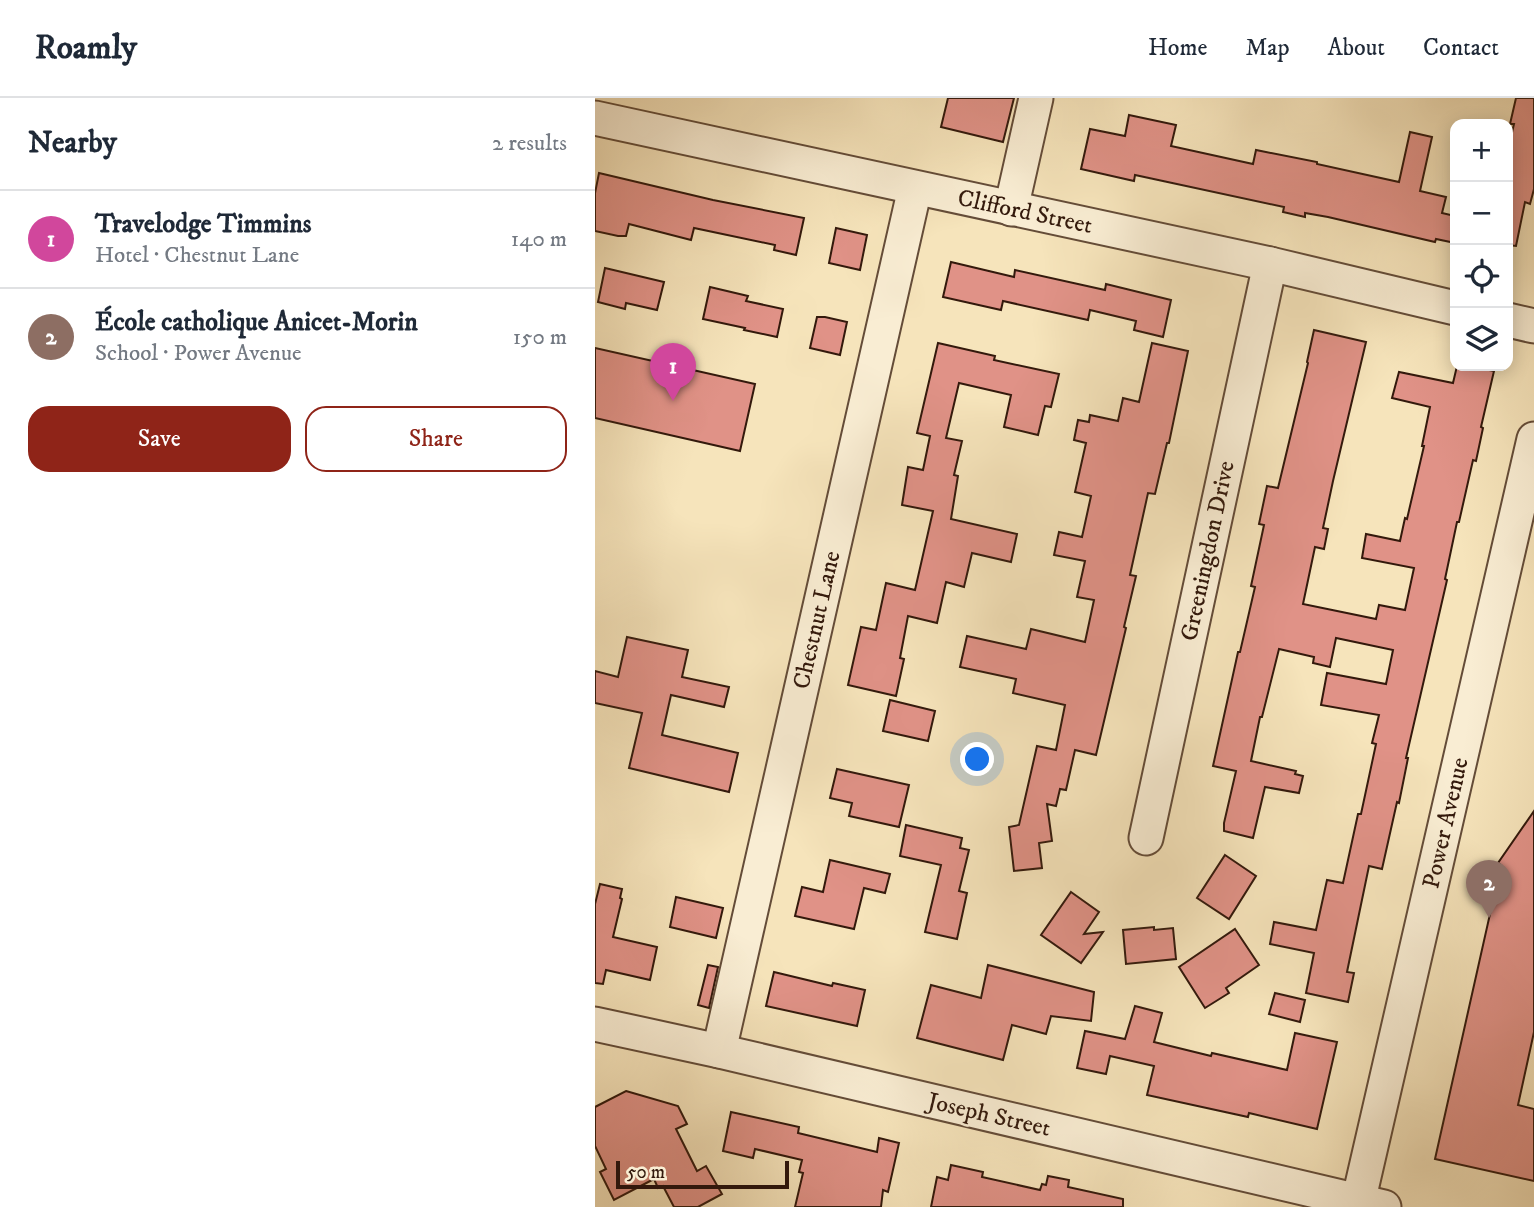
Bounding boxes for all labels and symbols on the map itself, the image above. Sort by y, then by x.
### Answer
street label: Clifford Street [955,183,1095,241]
pin: 1 [650,343,696,401]
street label: Greeningdon Drive [1174,458,1242,644]
street label: Chestnut Lane [787,548,847,692]
your location [960,742,994,776]
street label: Power Avenue [1416,754,1476,892]
pin: 2 [1466,860,1512,918]
street label: Joseph Street [923,1086,1054,1144]
scale bar [616,1158,789,1190]

